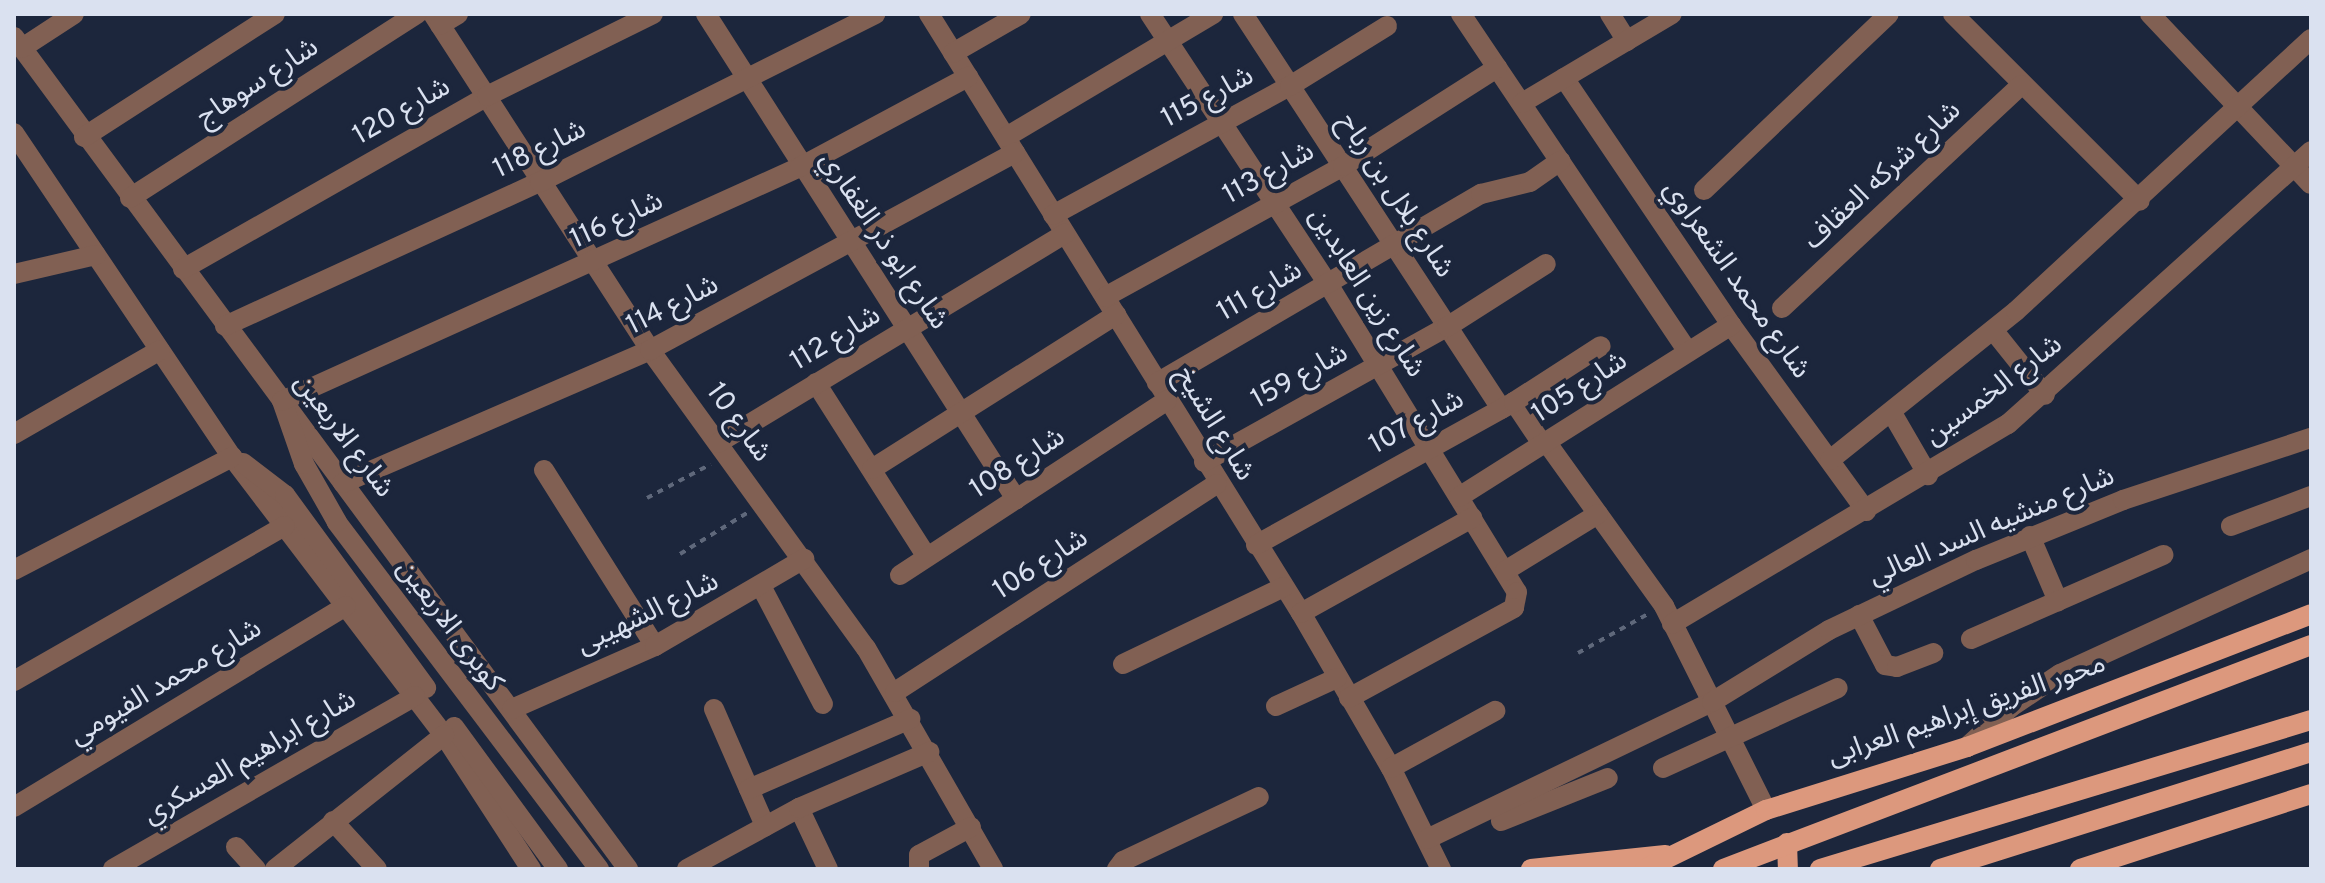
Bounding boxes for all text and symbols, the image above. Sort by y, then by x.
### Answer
street label: شارع سوهاج [191,31,325,135]
street label: شارع 115 [1156,60,1260,136]
street label: شارع 120 [347,71,457,153]
street label: شارع شركه العقاف [1797,95,1969,257]
street label: شارع بلال بن رباح [1329,108,1461,284]
street label: شارع 118 [488,113,592,187]
street label: شارع 113 [1218,135,1320,213]
street label: شارع ابو ذر الغفاري [811,146,955,336]
street label: شارع محمد الشعراوي [1655,174,1817,386]
street label: شارع 116 [565,185,669,257]
street label: شارع زين العابدين [1300,202,1432,384]
street label: شارع 111 [1212,254,1308,330]
street label: شارع 114 [621,269,725,343]
street label: شارع 112 [785,299,887,379]
street label: شارع الخمسين [1918,328,2070,454]
street label: شارع 159 [1246,337,1354,417]
street label: شارع 105 [1526,345,1634,431]
street label: شارع الشيخ [1167,361,1261,487]
street label: شارع الاربعين [285,367,401,505]
street label: شارع 10 [698,377,778,469]
street label: شارع 107 [1364,383,1470,463]
street label: شارع 108 [964,421,1072,507]
street label: شارع منشيه السد العالي [1864,460,2120,594]
street label: شارع 106 [987,522,1095,608]
street label: كوبرى الاربعين [388,553,510,699]
street label: شارع الشهيبى [572,565,724,663]
street label: شارع محمد الفيومي [64,612,268,754]
street label: محور الفريق إبراهيم العرابى [1824,648,2110,774]
street label: شارع ابراهيم العسكري [138,683,362,833]

